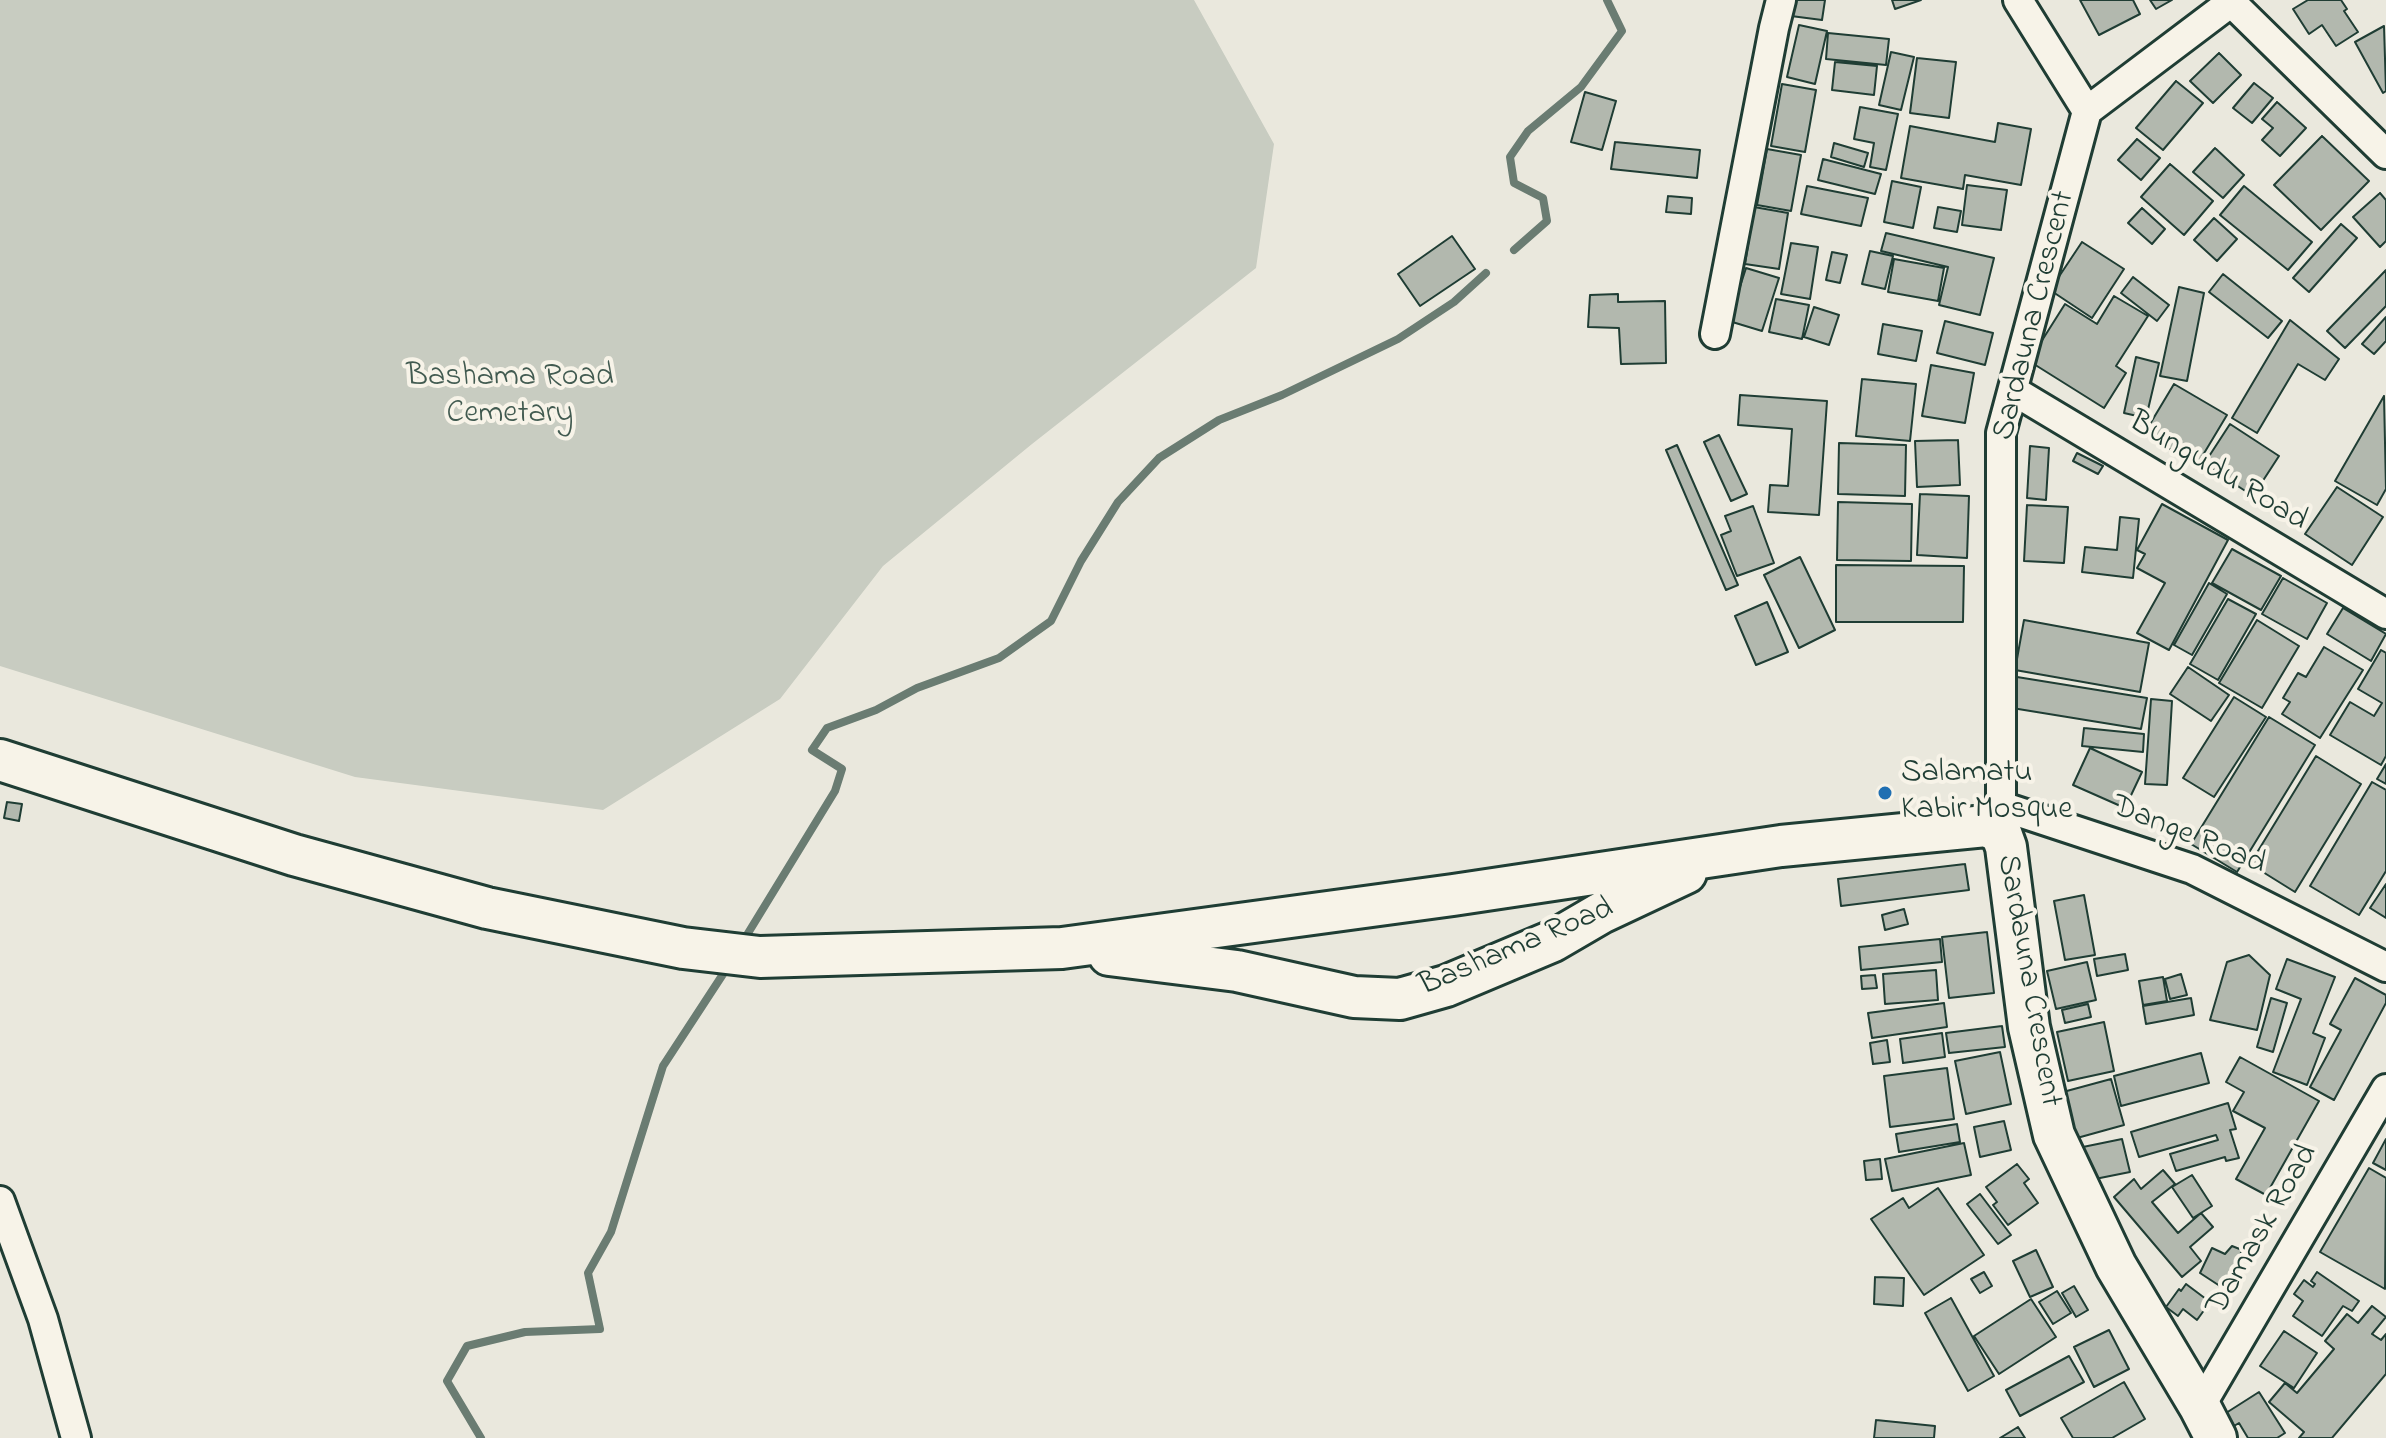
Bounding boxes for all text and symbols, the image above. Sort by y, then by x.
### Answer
street label: Sardauna Crescent [1986,187,2086,445]
park label: Bashama Road Cemetary [406,360,614,435]
street label: Bungudu Road [2121,405,2313,541]
place label: Salamatu Kabir Mosque [1901,756,2073,831]
marker: Salamatu Kabir Mosque [1876,784,1894,802]
street label: Dange Road [2105,789,2271,885]
street label: Sardauna Crescent [1986,852,2068,1110]
street label: Bashama Road [1414,891,1620,1007]
street label: Damask Road [2200,1139,2328,1323]

